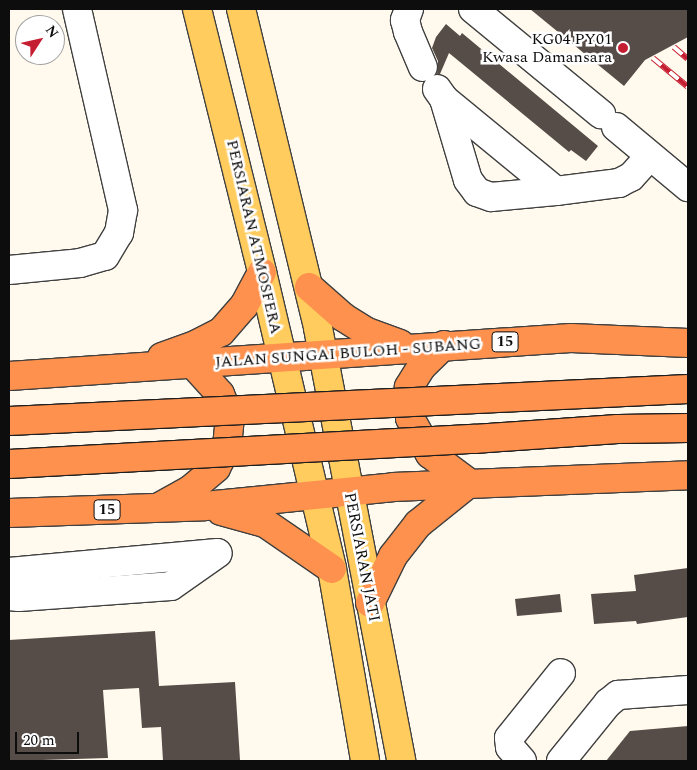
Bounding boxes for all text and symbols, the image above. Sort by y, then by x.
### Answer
north arrow [15,15,65,65]
text: N [40,21,64,42]
place label: KG04 PY01 Kwasa Damansara [482,29,612,67]
marker: KG04 PY01 Kwasa Damansara [616,41,630,55]
street label: PERSIARAN ATMOSFERA [222,138,286,336]
road number: 15 [491,330,519,354]
street label: JALAN SUNGAI BULOH - SUBANG [214,334,482,372]
street label: PERSIARAN JATI [340,491,384,623]
road number: 15 [93,498,121,522]
scale bar [18,722,81,754]
text: 20 m [23,729,55,752]

